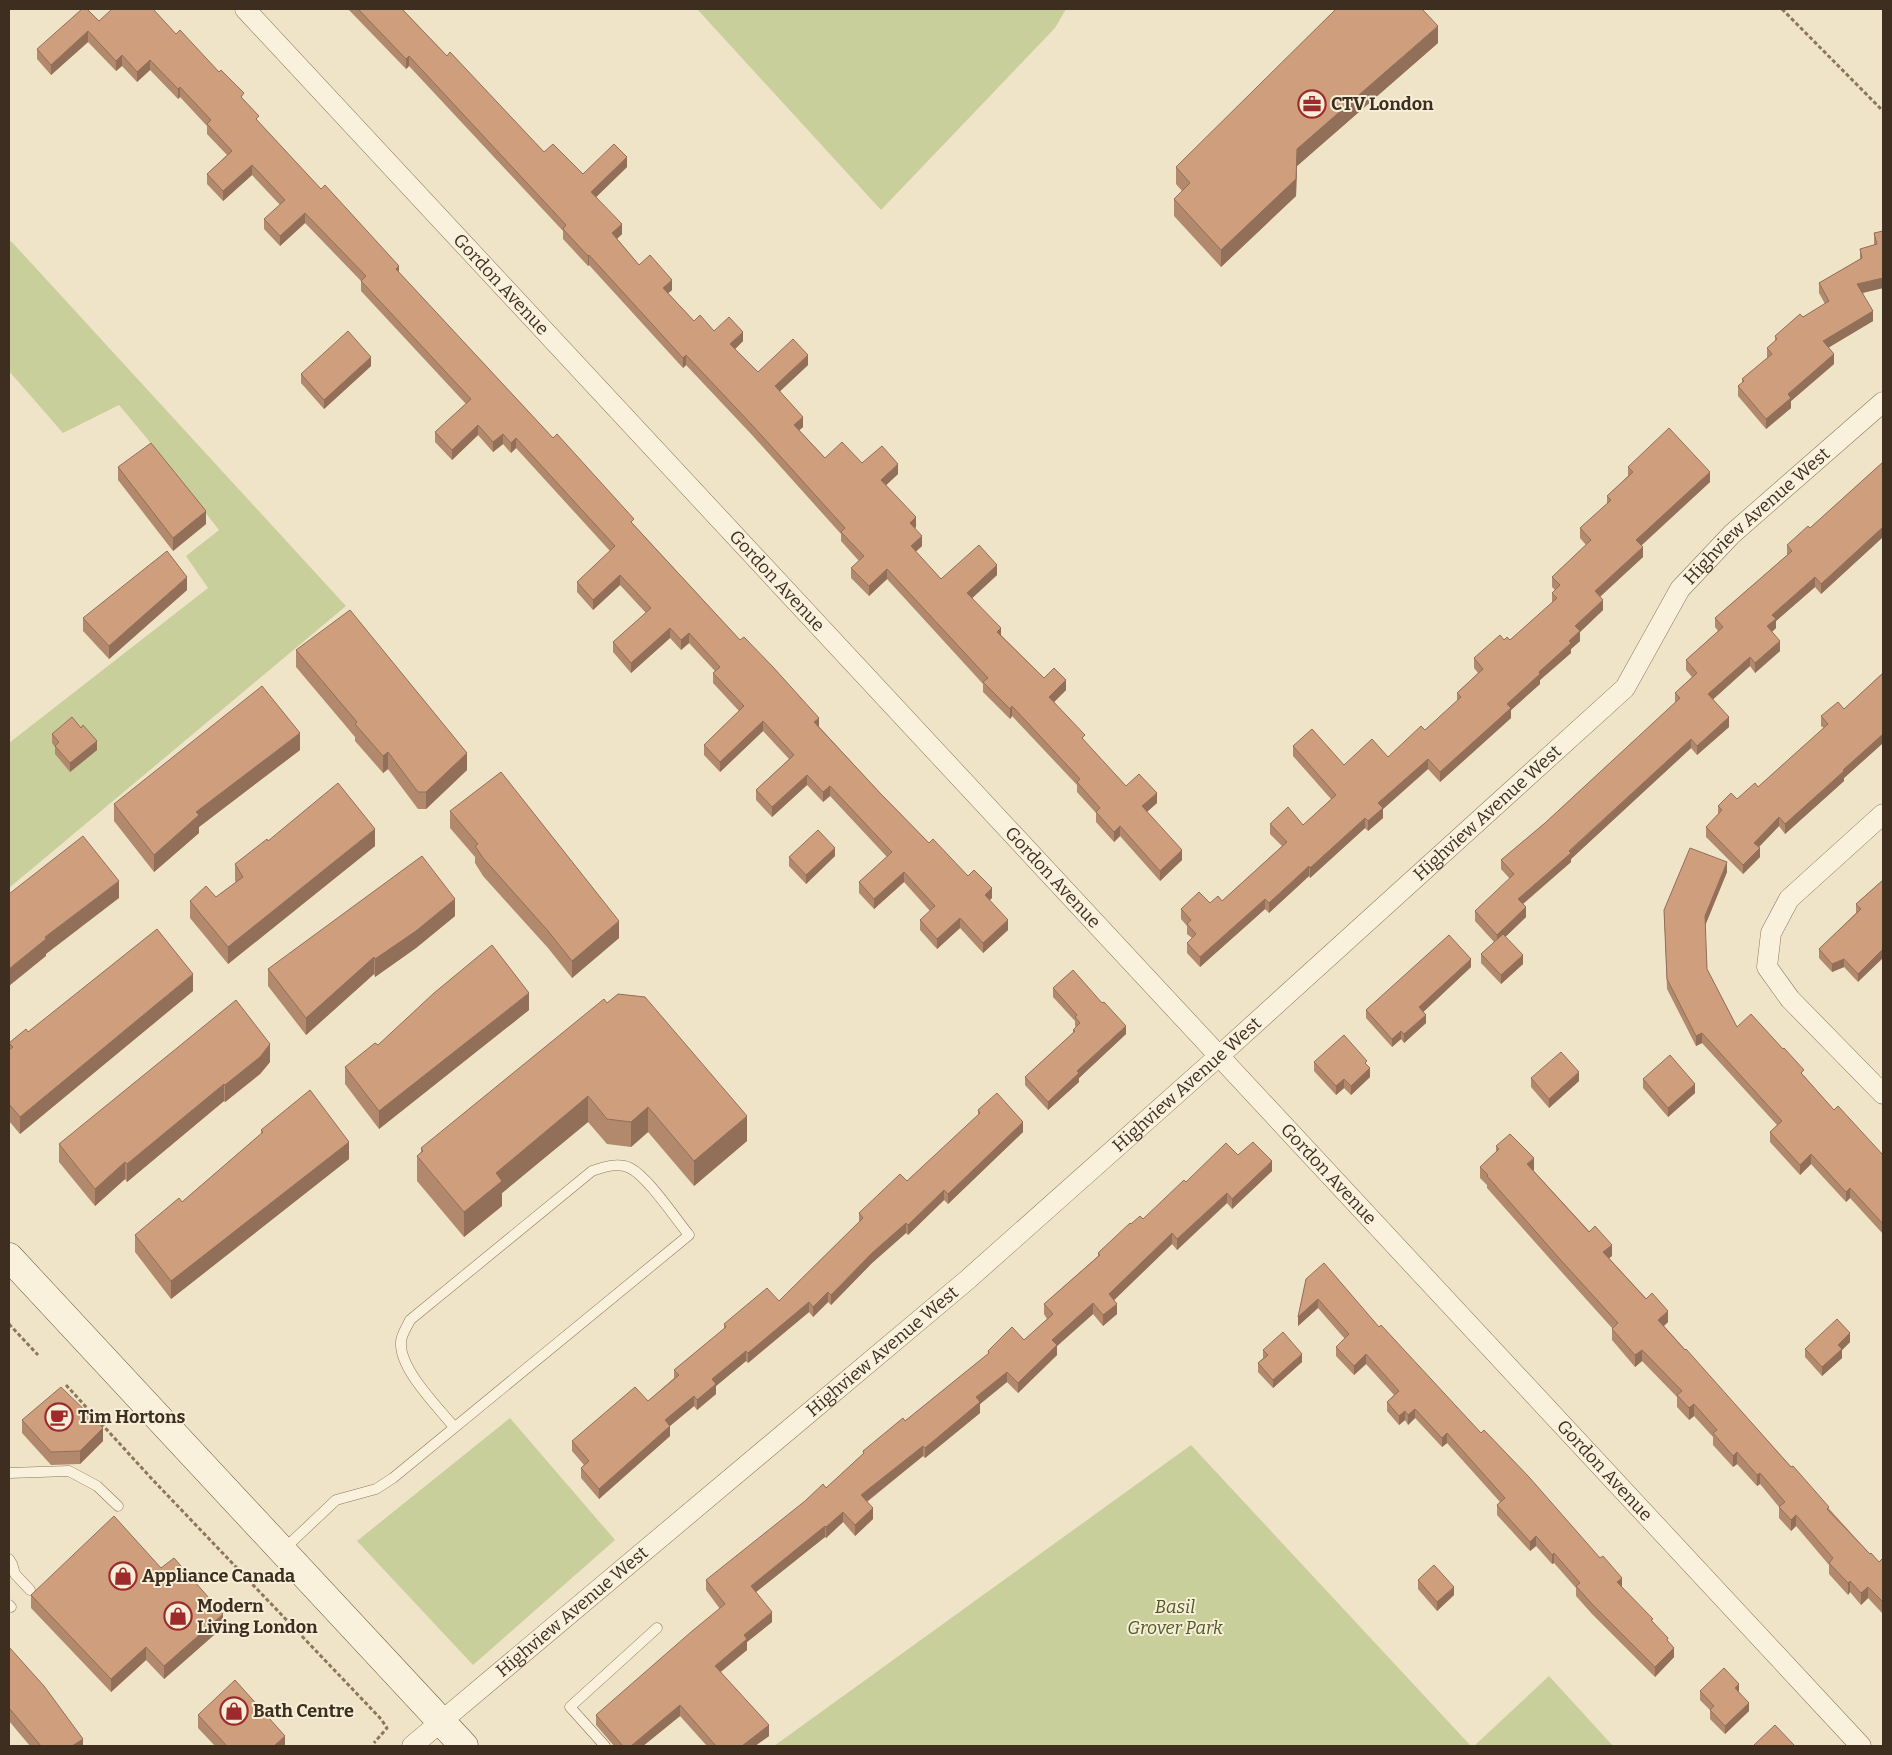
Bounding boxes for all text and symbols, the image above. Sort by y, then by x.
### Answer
office icon: CTV London [1297,89,1327,119]
place label: CTV London [1331,93,1434,115]
street label: Gordon Avenue [449,229,554,340]
street label: Highview Avenue West [1679,442,1835,589]
street label: Gordon Avenue [724,526,829,636]
street label: Highview Avenue West [1409,740,1566,885]
street label: Gordon Avenue [1000,822,1105,933]
street label: Highview Avenue West [1108,1012,1266,1156]
street label: Gordon Avenue [1276,1119,1381,1229]
street label: Highview Avenue West [802,1281,963,1421]
cafe icon: Tim Hortons [44,1402,74,1432]
place label: Tim Hortons [78,1406,186,1428]
street label: Gordon Avenue [1552,1415,1657,1526]
street label: Highview Avenue West [492,1541,653,1682]
shop icon: Appliance Canada [108,1561,138,1591]
place label: Appliance Canada [142,1565,295,1587]
place label: Modern Living London [197,1595,318,1638]
park label: Basil Grover Park [1127,1596,1223,1639]
shop icon: Modern Living London [163,1601,193,1631]
shop icon: Bath Centre [219,1696,249,1726]
place label: Bath Centre [253,1700,354,1722]

